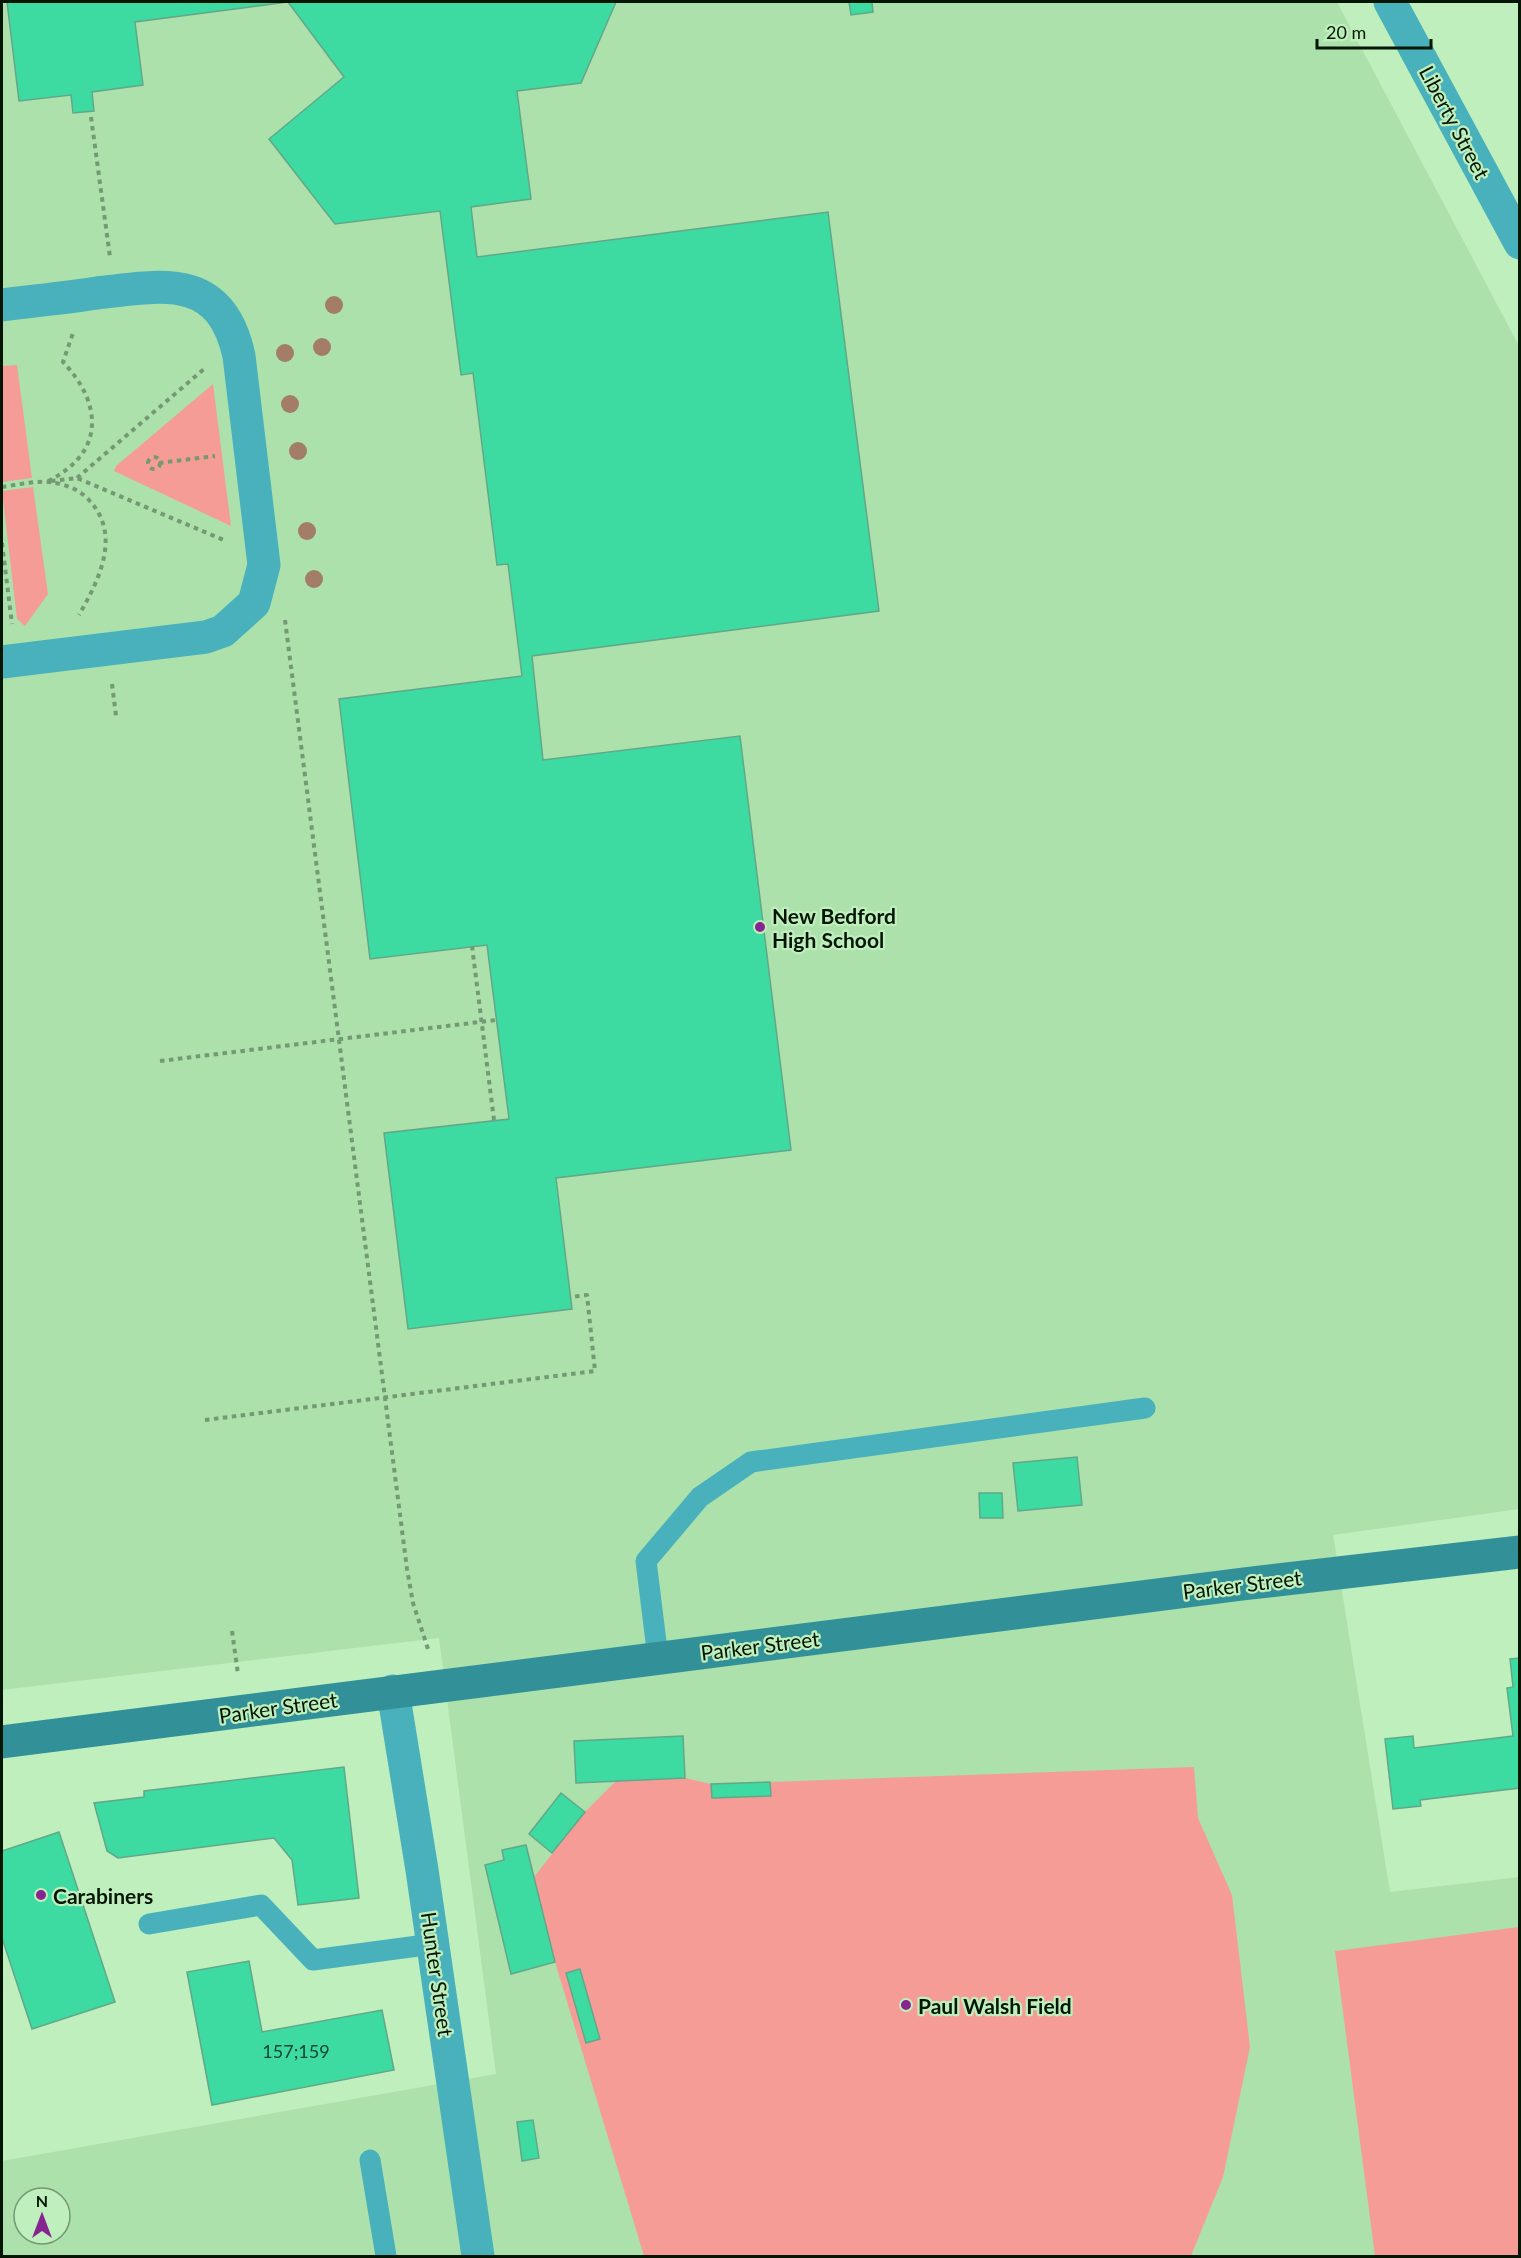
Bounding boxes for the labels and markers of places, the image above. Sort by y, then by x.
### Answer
place label: New Bedford High School [772,903,896,952]
marker: New Bedford High School [753,920,767,934]
place label: Carabiners [53,1883,153,1908]
marker: Carabiners [34,1888,48,1902]
place label: Paul Walsh Field [918,1993,1072,2018]
marker: Paul Walsh Field [899,1998,913,2012]

